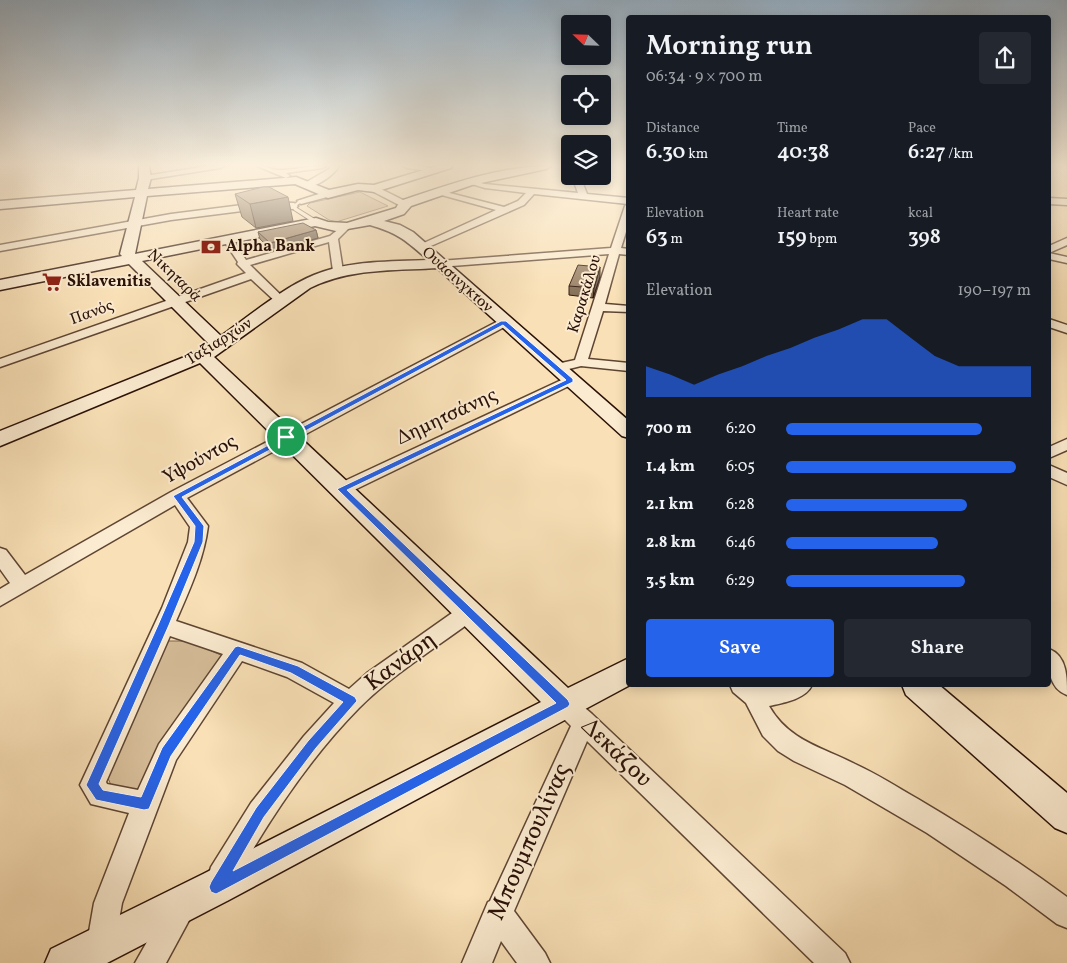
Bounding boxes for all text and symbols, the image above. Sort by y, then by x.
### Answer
north arrow [561,15,611,65]
map controls [561,15,611,185]
text: Morning run [646,27,813,66]
button: share [979,32,1031,84]
text: 06:34 · 9 × 700 m [646,66,763,88]
button: locate [561,75,611,125]
text: Distance [646,119,700,138]
text: Time [777,119,808,138]
text: Pace [908,119,936,138]
button: layers [561,135,611,185]
text: 6.30 [646,138,685,167]
text: 40:38 [777,138,830,167]
text: 6:27 [908,138,946,167]
text: km [685,145,708,164]
text: /km [946,145,973,164]
text: Elevation [646,204,704,223]
text: Heart rate [777,204,839,223]
text: kcal [908,204,933,223]
text: 63 [646,223,668,252]
text: 159 [777,223,806,252]
text: 398 [908,223,941,252]
text: m [668,230,683,249]
text: bpm [806,230,837,249]
bank icon: Alpha Bank [200,236,222,258]
place label: Alpha Bank [226,236,315,258]
street label: Ουάσινγκτον [417,242,498,318]
street label: Νικηταρά [142,244,206,308]
street label: Καρακάλου [563,252,607,336]
supermarket icon: Sklavenitis [41,271,63,293]
place label: Sklavenitis [67,271,151,293]
text: Elevation [646,280,713,302]
text: 190–197 m [957,280,1031,302]
street label: Πανός [67,295,117,331]
street label: Ταξιαρχών [182,313,257,371]
street label: Δημητσάνης [392,381,502,453]
pin [265,416,307,458]
text: 700 m [646,418,692,440]
text: 6:20 [726,418,756,440]
icon: arrive [272,423,300,451]
street label: Υψούντος [158,428,242,492]
text: 1.4 km [646,456,695,478]
text: 6:05 [726,456,755,478]
text: 2.1 km [646,494,694,516]
text: 6:28 [726,494,755,516]
text: 2.8 km [646,532,696,554]
text: 6:46 [726,532,755,554]
text: 3.5 km [646,570,695,592]
text: 6:29 [726,570,755,592]
button: Save [646,619,834,677]
button: Share [844,619,1031,677]
street label: Κανάρη [358,624,444,700]
street label: Δεκάζου [573,710,659,796]
street label: Μπουμπουλίνας [480,758,580,926]

